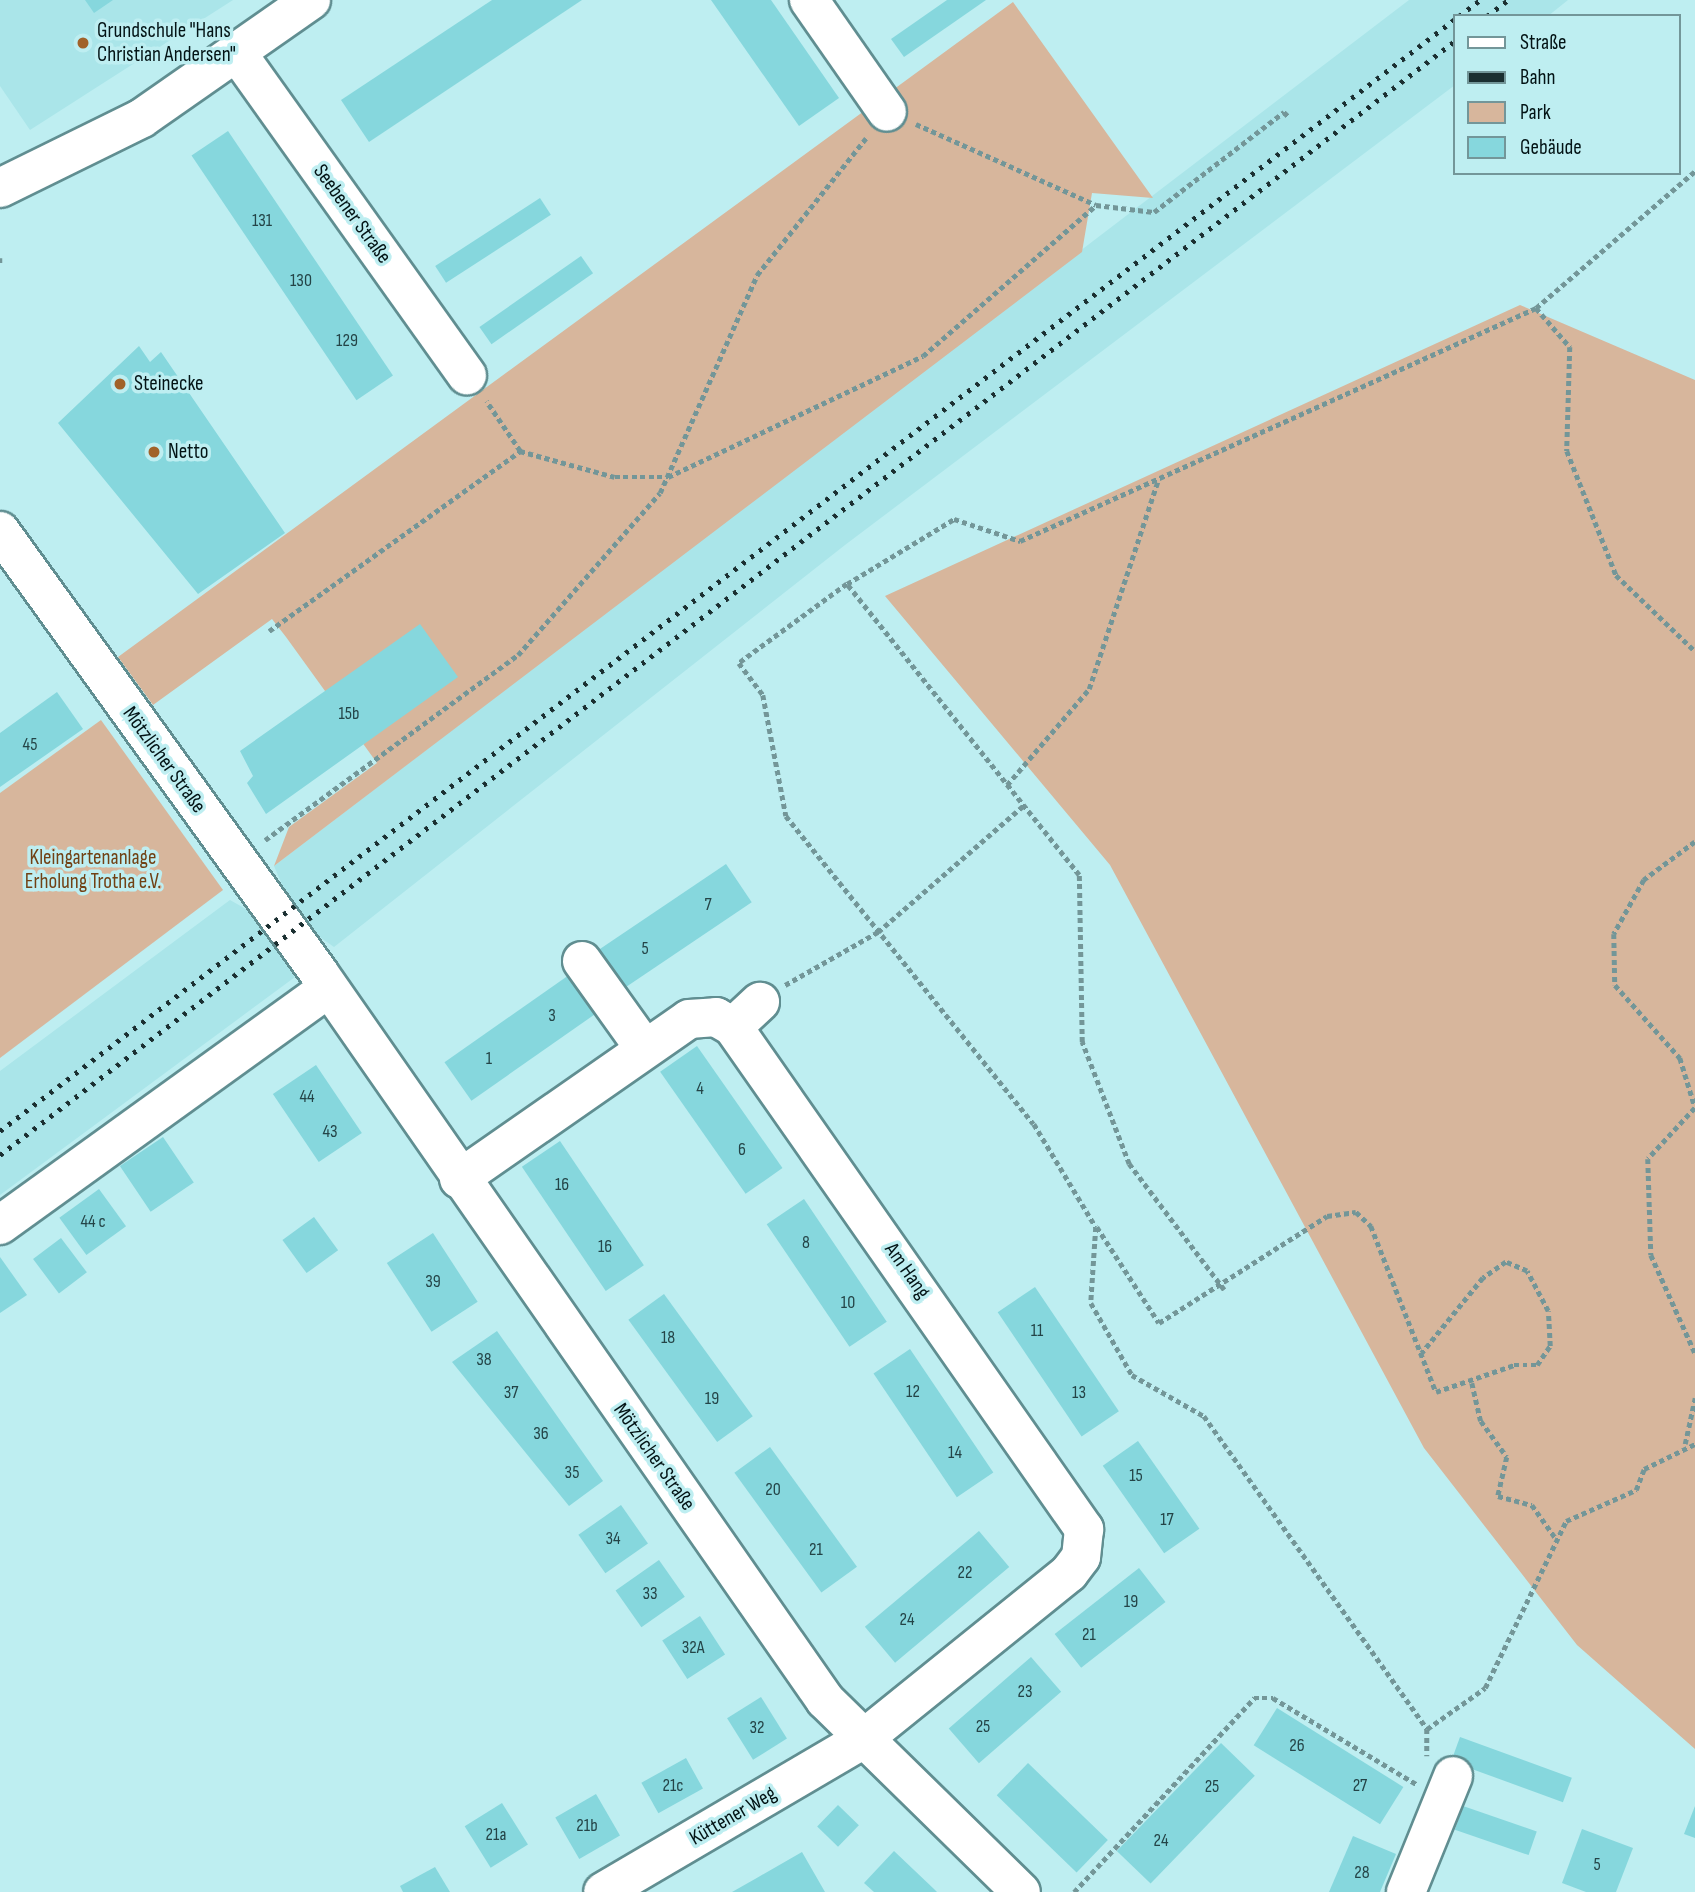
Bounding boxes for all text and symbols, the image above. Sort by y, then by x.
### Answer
legend [1454,14,1681,175]
place label: Grundschule "Hans Christian Andersen" [97,18,236,68]
text: Straße [1520,30,1566,55]
marker: Grundschule "Hans Christian Andersen" [75,35,91,51]
text: Bahn [1520,65,1555,90]
text: Park [1520,100,1551,125]
text: Gebäude [1520,135,1582,160]
street label: Seebener Straße [308,160,396,268]
house number: 131 [252,210,272,232]
house number: 130 [290,270,312,292]
house number: 129 [336,330,358,352]
place label: Steinecke [134,371,204,397]
marker: Steinecke [112,376,128,392]
place label: Netto [168,439,208,465]
marker: Netto [146,444,162,460]
street label: Mötzlicher Straße [117,702,211,818]
house number: 15b [339,703,359,725]
house number: 45 [23,734,37,756]
park label: Kleingartenanlage Erholung Trotha e.V. [25,845,161,895]
house number: 7 [704,894,712,916]
house number: 5 [641,938,649,960]
house number: 3 [548,1005,556,1027]
house number: 1 [486,1048,492,1070]
house number: 4 [696,1078,704,1100]
house number: 44 [299,1086,315,1108]
house number: 43 [322,1121,338,1143]
house number: 6 [738,1139,746,1161]
house number: 16 [555,1174,569,1196]
house number: 44 c [80,1211,106,1233]
house number: 8 [802,1232,810,1254]
house number: 16 [598,1236,612,1258]
street label: Am Hang [879,1238,935,1304]
house number: 39 [425,1271,441,1293]
house number: 10 [841,1292,855,1314]
house number: 11 [1031,1320,1043,1342]
house number: 18 [661,1327,675,1349]
house number: 38 [476,1349,492,1371]
house number: 12 [906,1381,920,1403]
house number: 37 [504,1382,518,1404]
house number: 13 [1072,1382,1086,1404]
house number: 19 [705,1388,719,1410]
street label: Mötzlicher Straße [608,1399,700,1515]
house number: 36 [533,1423,549,1445]
house number: 14 [948,1442,962,1464]
house number: 35 [565,1462,579,1484]
house number: 15 [1129,1465,1143,1487]
house number: 20 [765,1479,781,1501]
house number: 17 [1160,1509,1174,1531]
house number: 34 [605,1528,621,1550]
house number: 21 [809,1539,823,1561]
house number: 22 [958,1562,972,1584]
house number: 33 [642,1583,658,1605]
house number: 19 [1124,1591,1138,1613]
house number: 24 [900,1609,914,1631]
house number: 21 [1082,1624,1096,1646]
house number: 32A [682,1637,704,1659]
house number: 23 [1018,1681,1032,1703]
house number: 25 [976,1716,990,1738]
house number: 32 [750,1717,764,1739]
house number: 26 [1289,1735,1305,1757]
house number: 21c [663,1775,683,1797]
house number: 27 [1353,1775,1367,1797]
house number: 25 [1205,1776,1219,1798]
street label: Küttener Weg [685,1781,781,1851]
house number: 21b [576,1815,598,1837]
house number: 21a [486,1824,506,1846]
house number: 24 [1154,1830,1168,1852]
house number: 5 [1593,1854,1601,1876]
house number: 28 [1354,1862,1370,1884]

